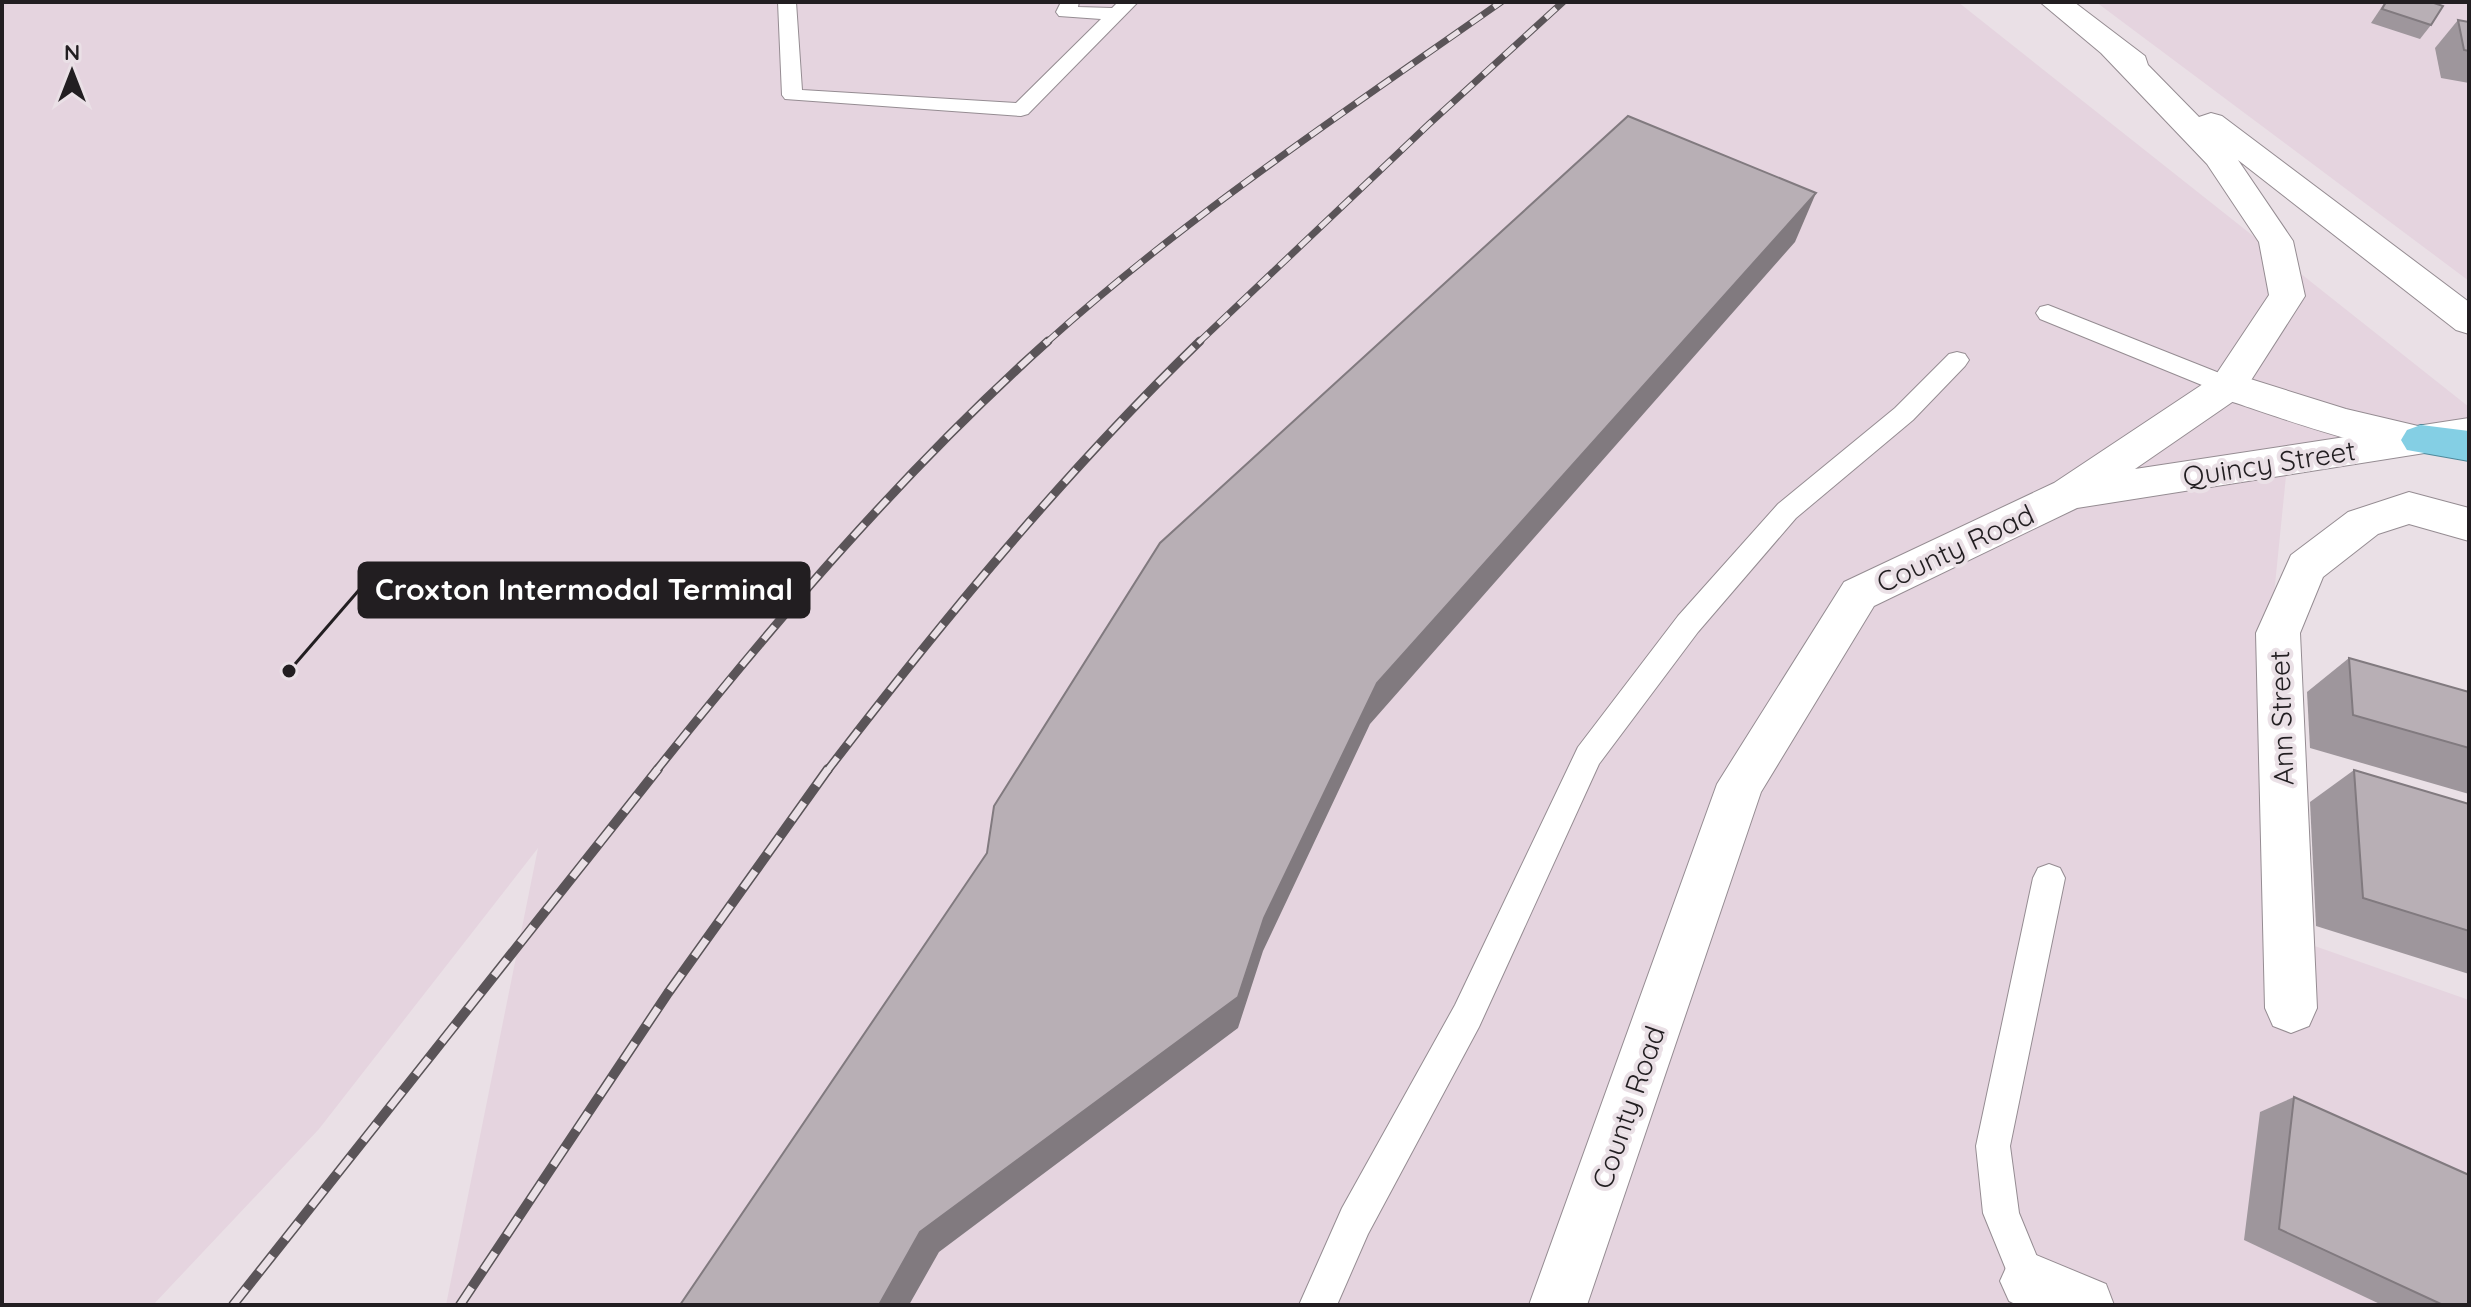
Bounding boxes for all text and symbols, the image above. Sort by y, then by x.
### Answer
north arrow [32,32,112,112]
text: N [64,38,80,66]
street label: Quincy Street [2180,432,2358,494]
street label: County Road [1871,496,2039,600]
callout: Croxton Intermodal Terminal [359,563,809,617]
text: Croxton Intermodal Terminal [375,570,793,608]
street label: Ann Street [2261,650,2301,786]
street label: County Road [1584,1021,1672,1193]

